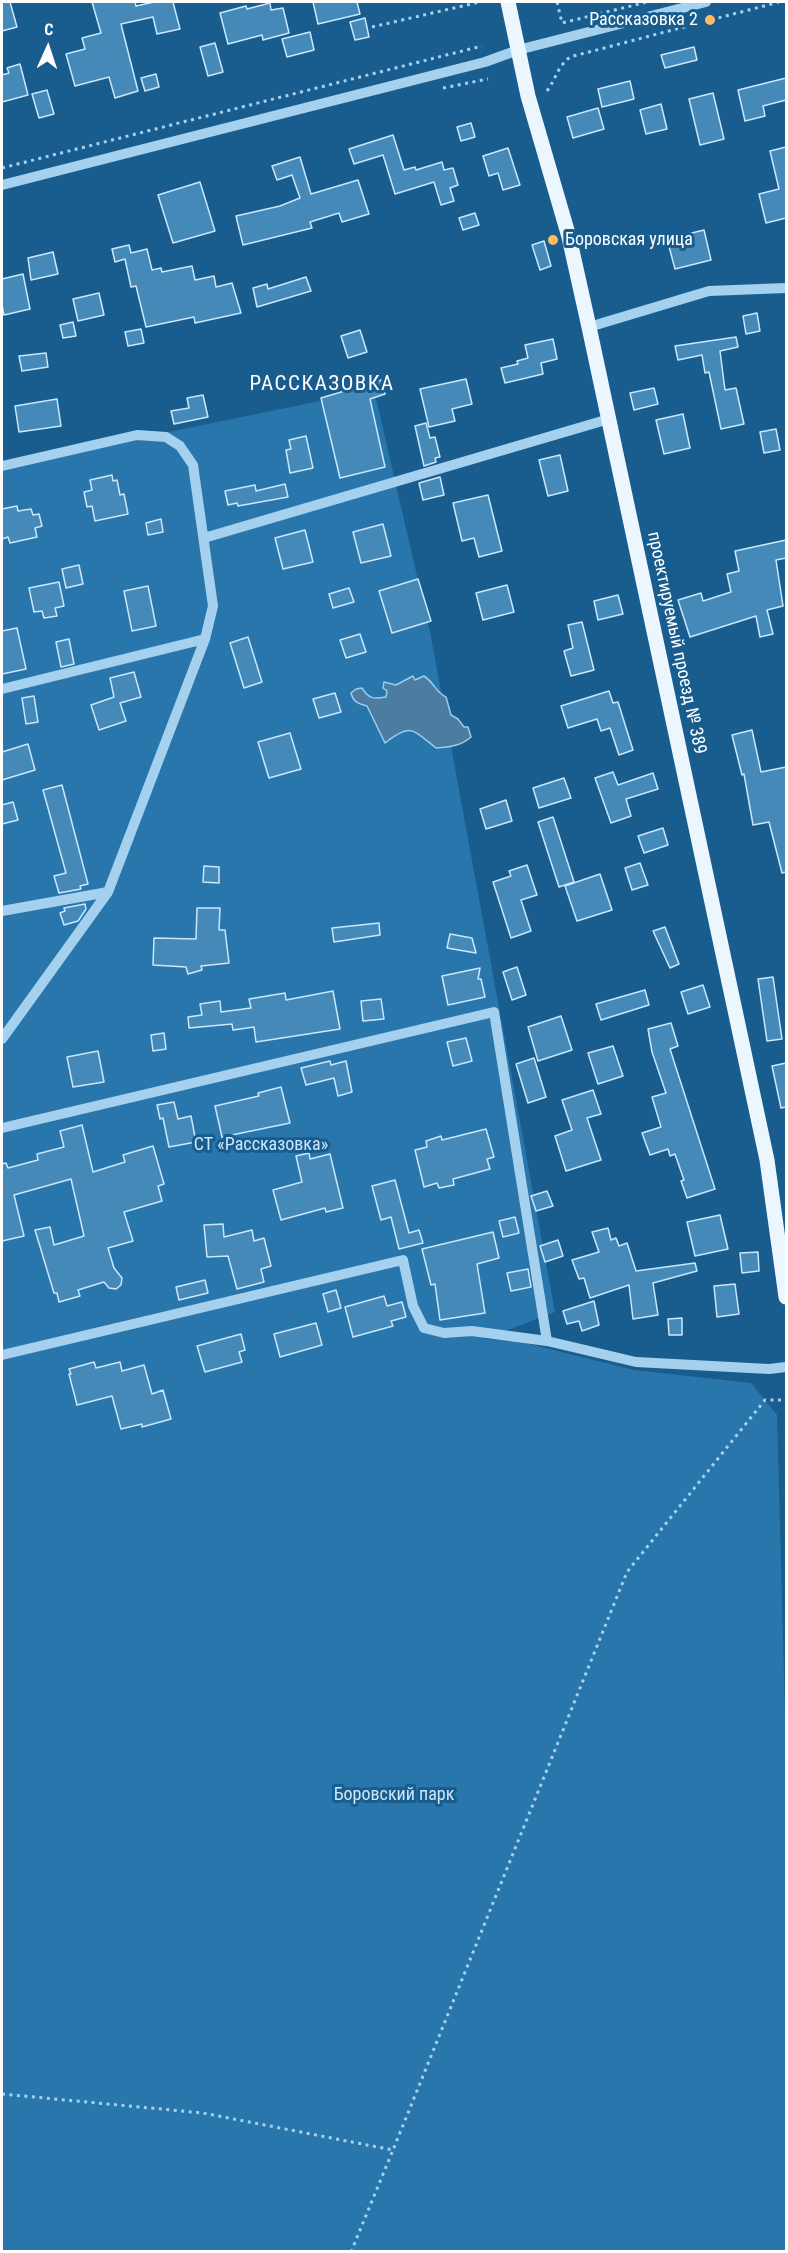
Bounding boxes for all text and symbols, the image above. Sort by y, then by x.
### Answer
place label: Рассказовка 2 [589,9,698,31]
marker: Рассказовка 2 [703,13,717,27]
north arrow [18,18,78,78]
text: С [44,20,54,39]
place label: Боровская улица [565,229,693,251]
marker: Боровская улица [546,233,560,247]
district label: РАССКАЗОВКА [249,372,395,398]
street label: проектируемый проезд № 389 [642,530,710,756]
park label: СТ «Рассказовка» [194,1134,328,1156]
park label: Боровский парк [334,1784,454,1806]

